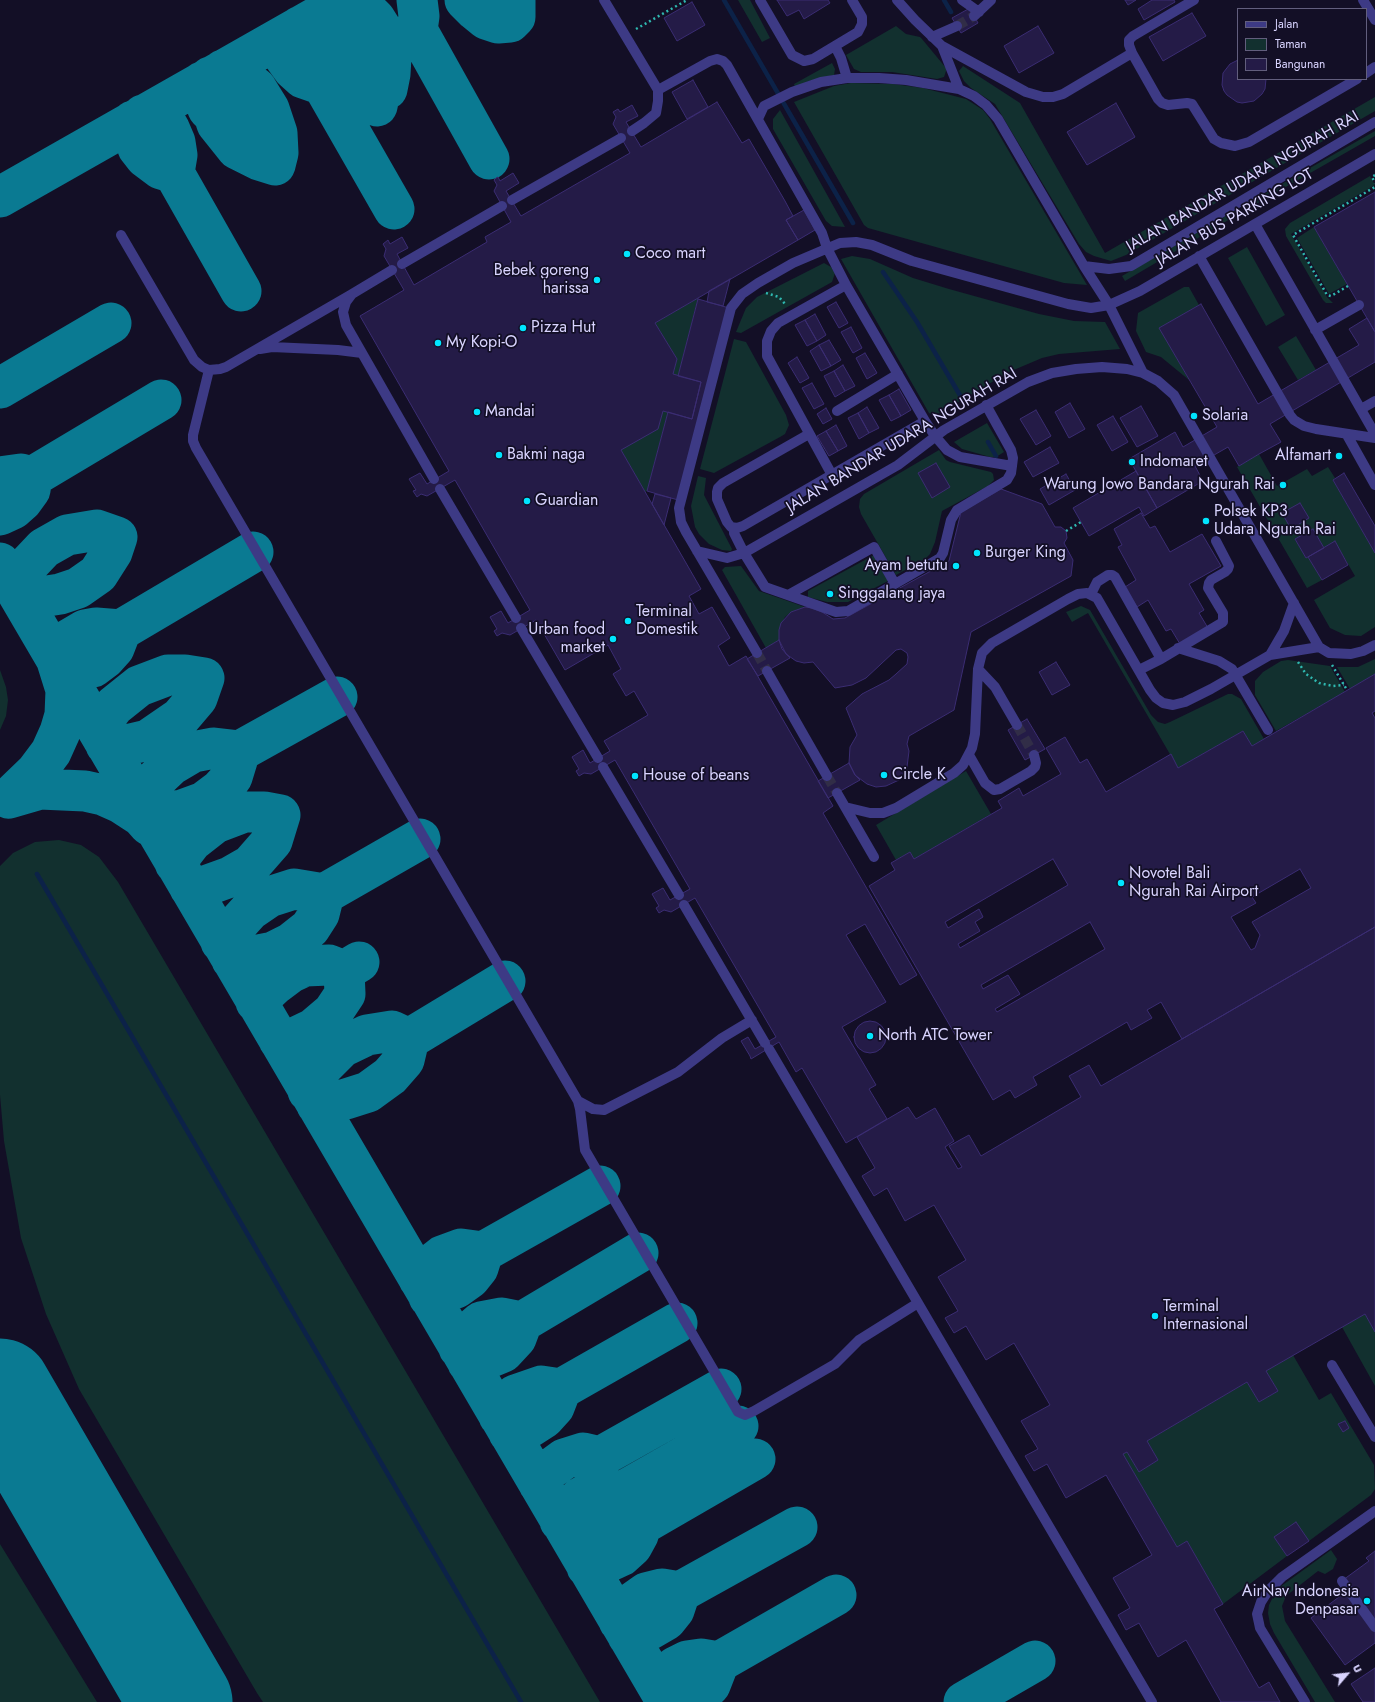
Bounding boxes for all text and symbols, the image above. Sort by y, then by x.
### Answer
legend [1237,8,1367,80]
text: Jalan [1275,15,1298,33]
text: Taman [1275,35,1307,53]
text: Bangunan [1275,55,1325,73]
street label: JALAN BANDAR UDARA NGURAH RAI [1123,107,1363,257]
street label: JALAN BUS PARKING LOT [1153,165,1317,271]
place label: Coco mart [635,244,705,264]
marker: Coco mart [622,249,632,259]
place label: Bebek goreng harissa [494,261,589,299]
marker: Bebek goreng harissa [592,275,602,285]
place label: Pizza Hut [531,318,595,338]
marker: Pizza Hut [518,323,528,333]
place label: My Kopi-O [446,333,517,353]
marker: My Kopi-O [433,338,443,348]
street label: JALAN BANDAR UDARA NGURAH RAI [783,364,1021,518]
place label: Mandai [485,402,535,422]
place label: Solaria [1202,406,1248,426]
marker: Mandai [472,407,482,417]
marker: Solaria [1189,411,1199,421]
place label: Bakmi naga [507,445,585,465]
place label: Alfamart [1275,446,1331,466]
marker: Bakmi naga [494,450,504,460]
marker: Alfamart [1334,451,1344,461]
place label: Indomaret [1140,452,1208,472]
marker: Indomaret [1127,457,1137,467]
place label: Warung Jowo Bandara Ngurah Rai [1043,475,1275,495]
marker: Warung Jowo Bandara Ngurah Rai [1278,480,1288,490]
place label: Guardian [535,491,598,511]
marker: Guardian [522,496,532,506]
place label: Polsek KP3 Udara Ngurah Rai [1214,502,1336,540]
marker: Polsek KP3 Udara Ngurah Rai [1201,516,1211,526]
place label: Burger King [985,543,1066,563]
marker: Burger King [972,548,982,558]
place label: Ayam betutu [864,556,948,576]
marker: Ayam betutu [951,561,961,571]
place label: Singgalang jaya [838,584,945,604]
marker: Singgalang jaya [825,589,835,599]
place label: Terminal Domestik [636,602,698,640]
marker: Terminal Domestik [623,616,633,626]
place label: Urban food market [528,620,605,658]
marker: Urban food market [608,634,618,644]
place label: Circle K [892,765,946,785]
place label: House of beans [643,766,749,786]
marker: Circle K [879,770,889,780]
marker: House of beans [630,771,640,781]
place label: Novotel Bali Ngurah Rai Airport [1129,864,1258,902]
marker: Novotel Bali Ngurah Rai Airport [1116,878,1126,888]
place label: North ATC Tower [878,1026,992,1046]
marker: North ATC Tower [865,1031,875,1041]
place label: Terminal Internasional [1163,1297,1248,1335]
marker: Terminal Internasional [1150,1311,1160,1321]
place label: AirNav Indonesia Denpasar [1242,1582,1359,1620]
marker: AirNav Indonesia Denpasar [1362,1596,1372,1606]
north arrow [1327,1654,1367,1694]
text: U [1349,1661,1366,1676]

